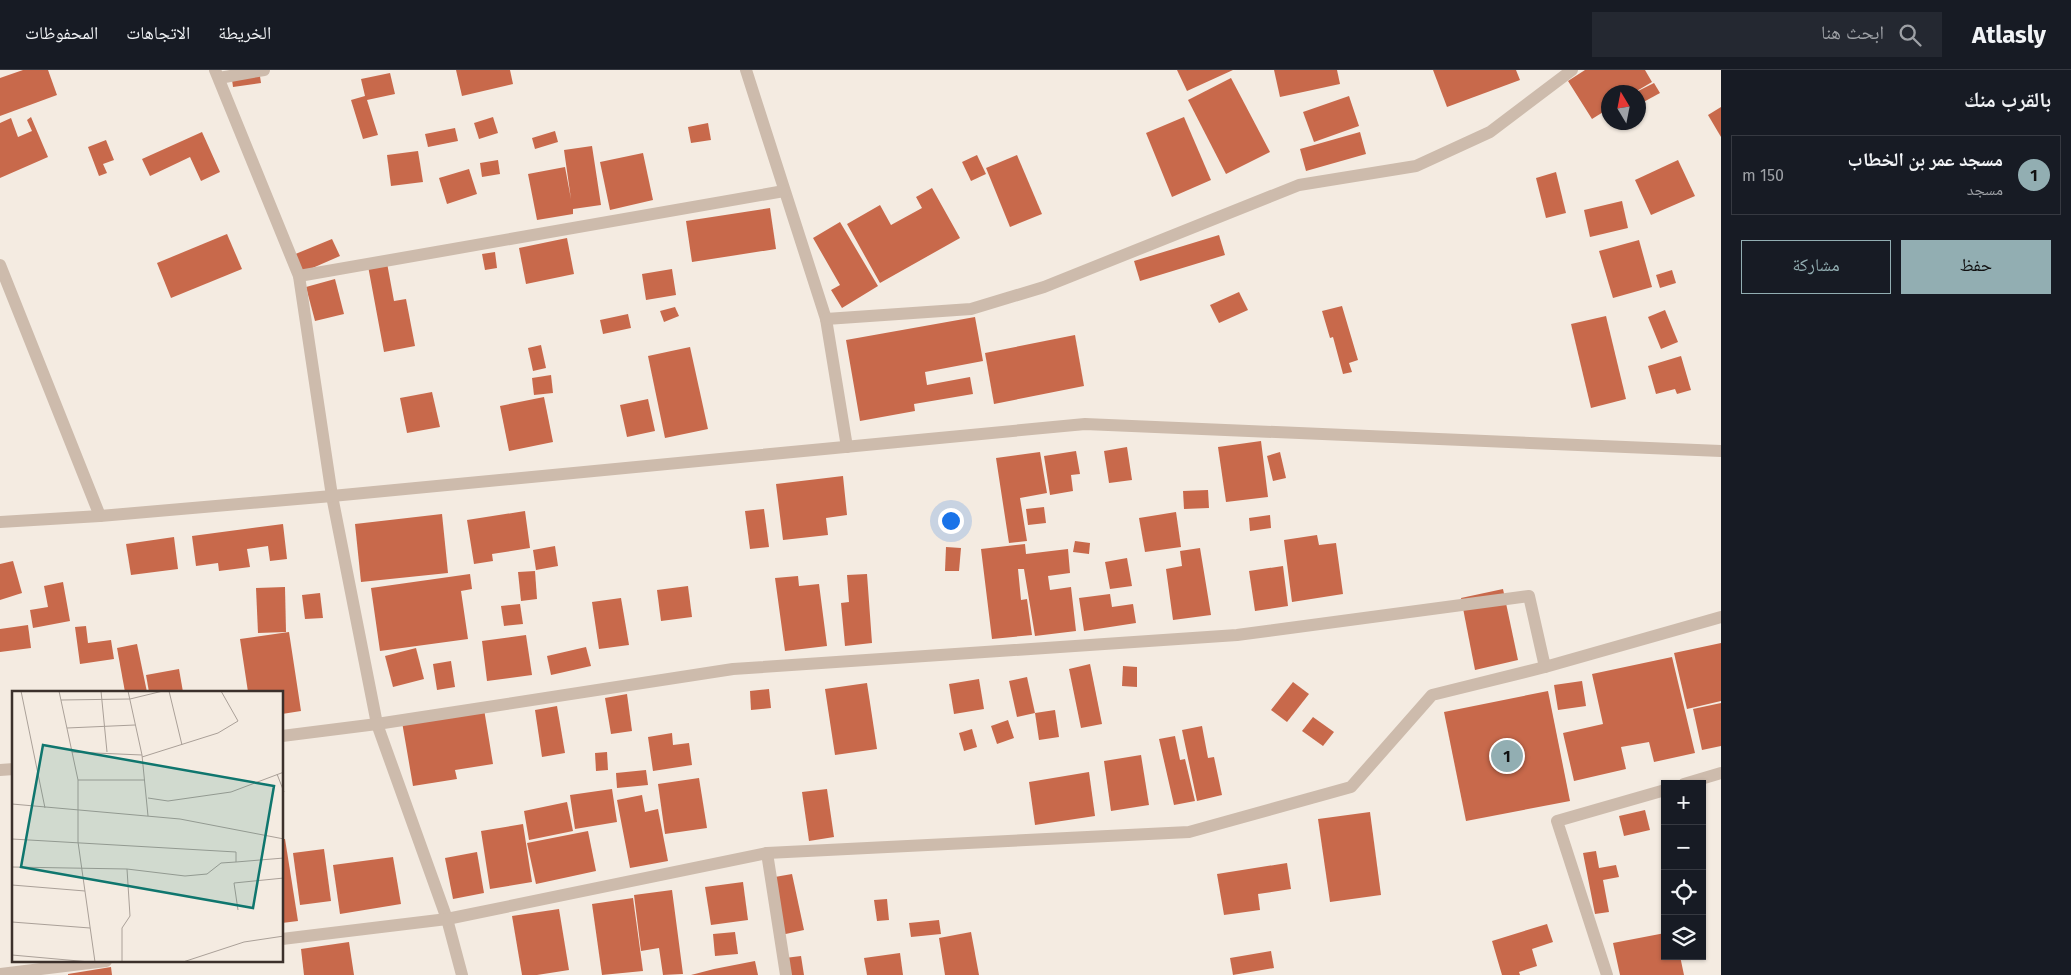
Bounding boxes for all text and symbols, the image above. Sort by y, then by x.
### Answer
search box [1592,12,1942,57]
text: ابحث هنا [1821,21,1884,44]
icon: search [1896,21,1924,49]
text: Atlasly [1972,21,2046,49]
text: المحفوظات [25,22,98,44]
text: الاتجاهات [126,22,190,44]
text: الخريطة [218,22,271,44]
north arrow [1601,85,1646,130]
text: بالقرب منك [1964,87,2051,113]
text: مسجد عمر بن الخطاب [1848,148,2003,171]
text: 150 m [1742,166,1784,185]
text: 1 [2030,166,2038,185]
text: مسجد [1967,180,2003,199]
button: مشاركة [1741,240,1891,294]
button: حفظ [1901,240,2051,294]
your location [938,508,964,534]
inset map [12,691,284,962]
pin: 1 [1491,737,1523,775]
map controls [1661,780,1706,960]
button: + [1661,780,1706,825]
button: − [1661,825,1706,870]
button: locate [1661,870,1706,915]
button: layers [1661,915,1706,960]

